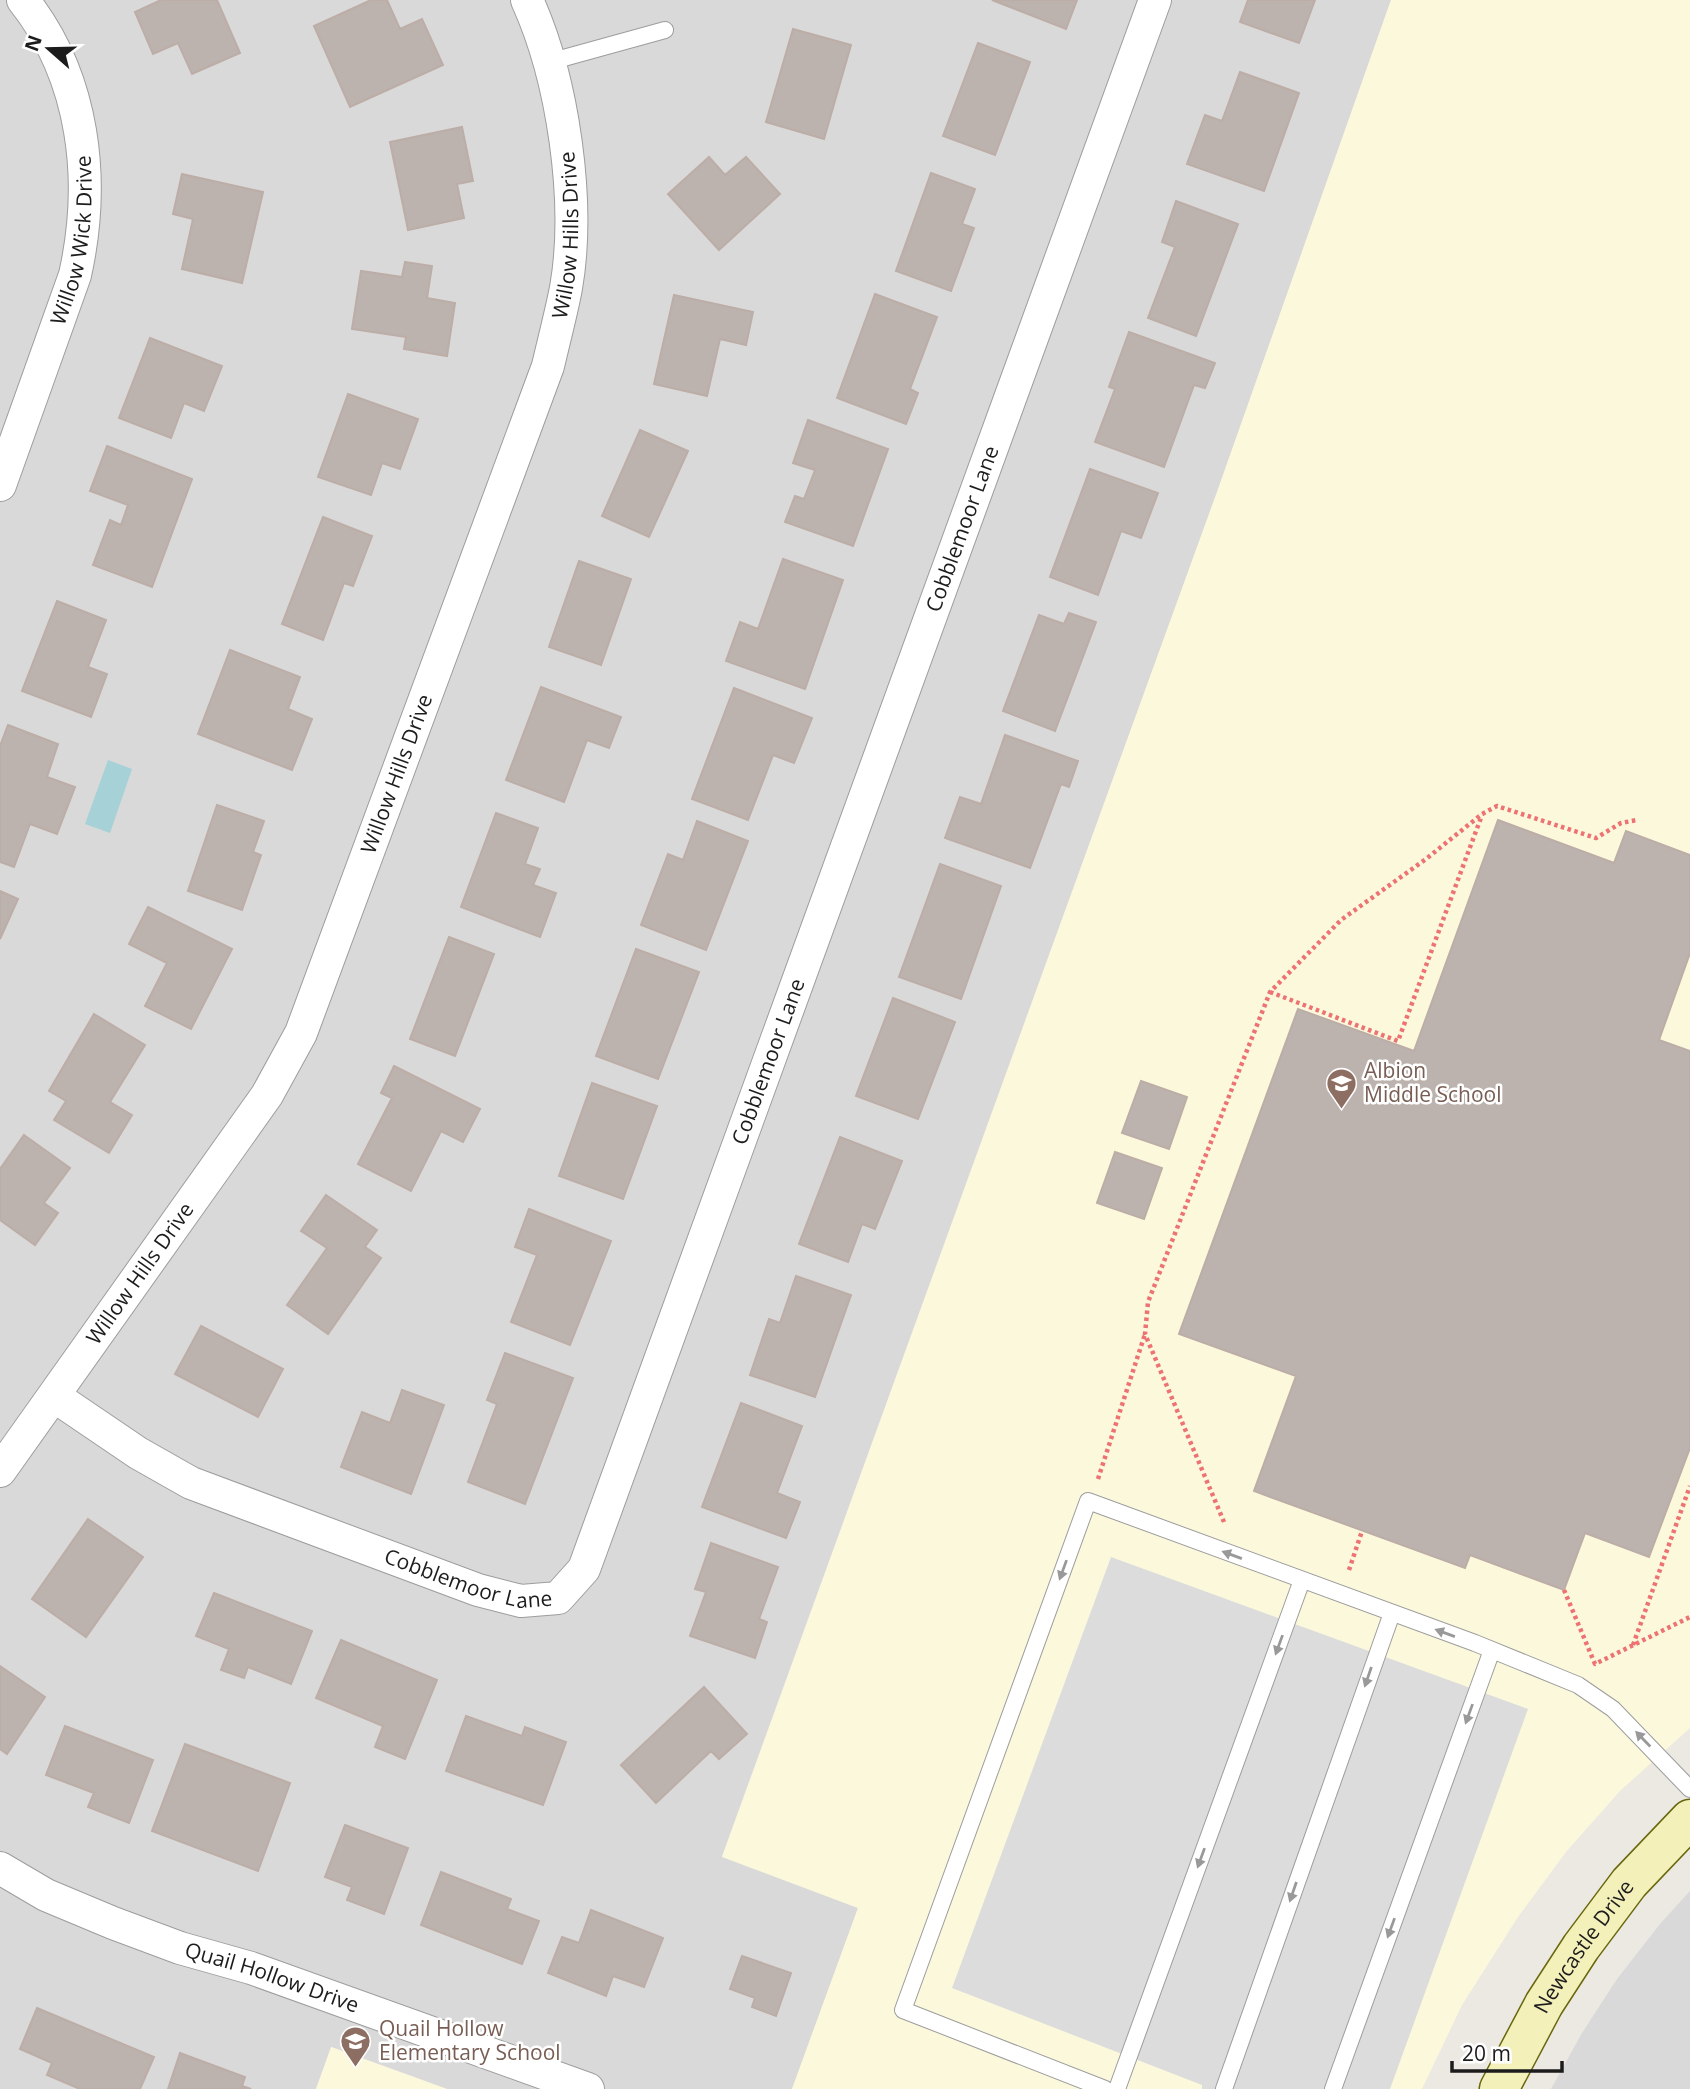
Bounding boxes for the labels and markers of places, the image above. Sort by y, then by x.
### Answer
place label: Albion Middle School [1364,1056,1501,1108]
school or university icon: Albion Middle School [1324,1066,1358,1110]
place label: Quail Hollow Elementary School [379,2014,561,2066]
school or university icon: Quail Hollow Elementary School [339,2024,373,2068]

